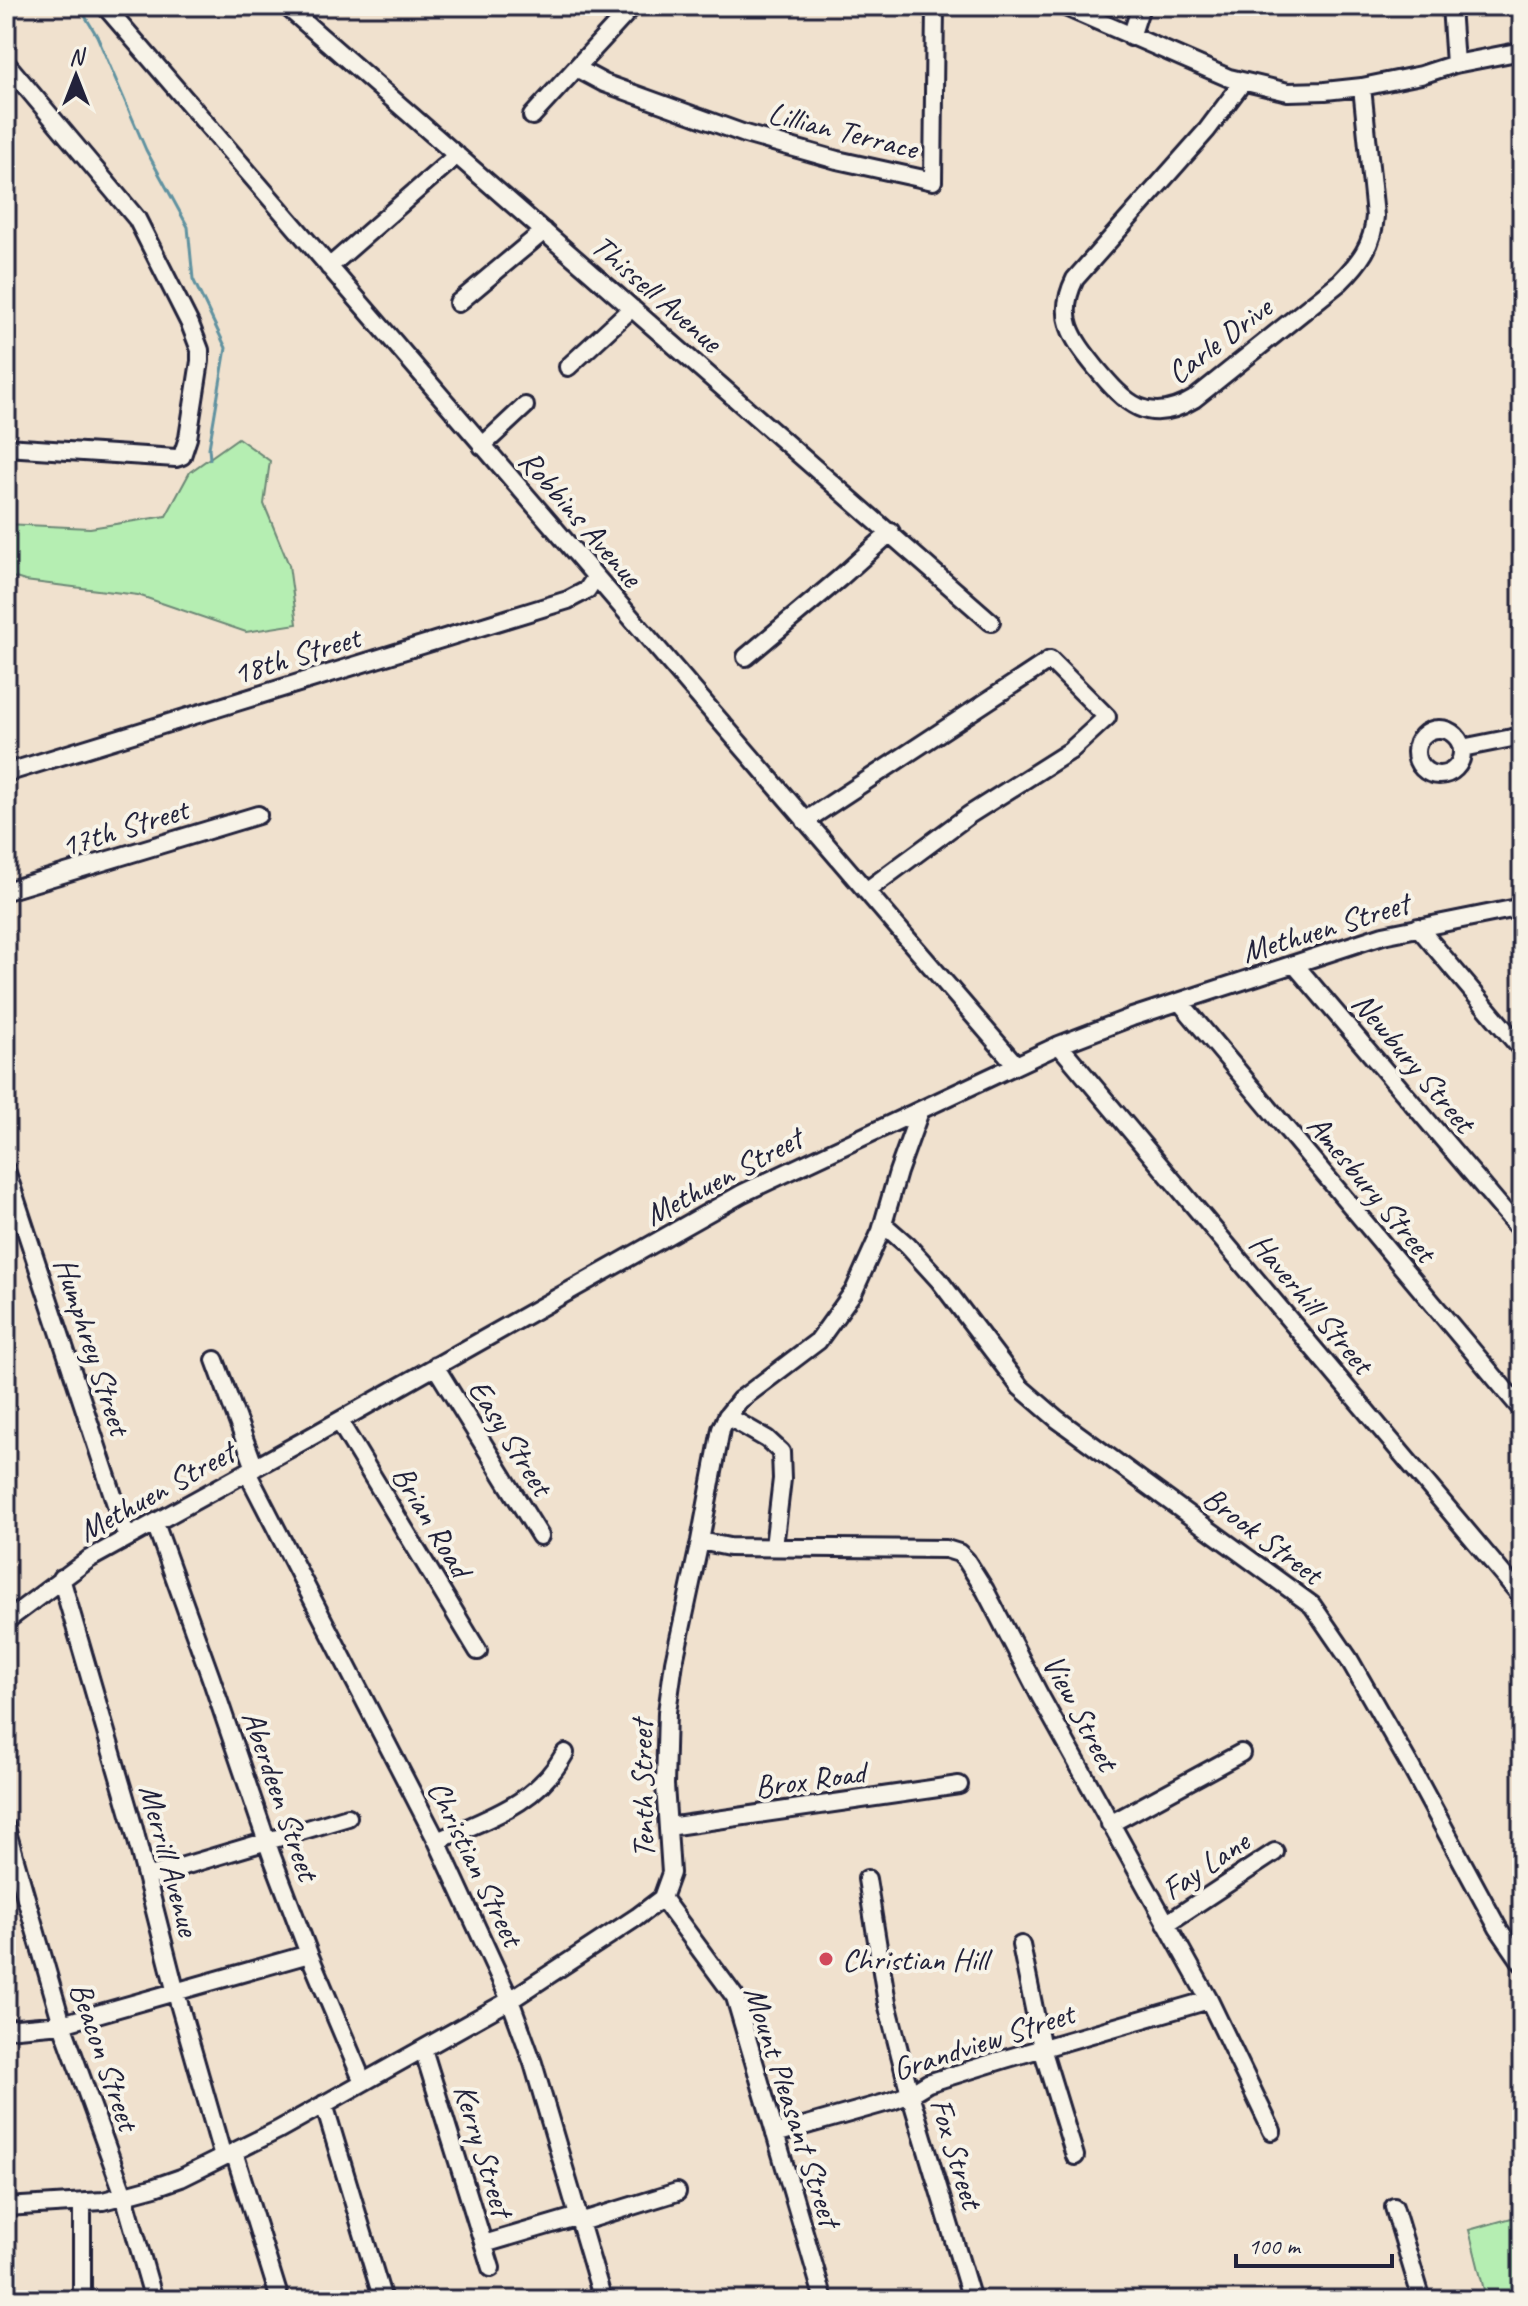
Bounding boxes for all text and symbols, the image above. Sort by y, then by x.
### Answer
north arrow [36,36,116,116]
text: N [69,43,86,71]
street label: Lillian Terrace [764,92,924,169]
street label: Thissell Avenue [583,225,733,363]
street label: Carle Drive [1159,286,1282,393]
street label: Robbins Avenue [510,441,653,597]
street label: 18th Street [228,616,368,694]
street label: 17th Street [56,788,196,866]
street label: Methuen Street [1237,881,1418,972]
street label: Newbury Street [1343,983,1487,1144]
street label: Amesbury Street [1298,1106,1447,1273]
street label: Methuen Street [637,1116,813,1235]
street label: Haverhill Street [1241,1224,1385,1385]
street label: Humphrey Street [45,1252,142,1443]
street label: Easy Street [459,1371,564,1506]
street label: Methuen Street [71,1430,246,1551]
street label: Brian Road [382,1458,483,1588]
street label: Brook Street [1195,1477,1333,1596]
street label: View Street [1033,1647,1130,1780]
street label: Aberdeen Street [232,1705,330,1888]
street label: Tenth Street [621,1715,664,1859]
street label: Brox Road [752,1751,872,1808]
street label: Christian Street [418,1774,535,1956]
street label: Merrill Avenue [130,1780,210,1943]
street label: Fay Lane [1154,1820,1259,1909]
place label: Christian Hill [842,1939,993,1980]
marker: Christian Hill [817,1950,835,1968]
street label: Beacon Street [60,1977,150,2139]
street label: Mount Pleasant Street [734,1981,852,2236]
street label: Grandview Street [887,1992,1082,2090]
street label: Kerry Street [444,2079,524,2225]
street label: Fox Street [920,2093,994,2216]
scale bar [1236,2218,1392,2268]
text: 100 m [1248,2231,1302,2261]

